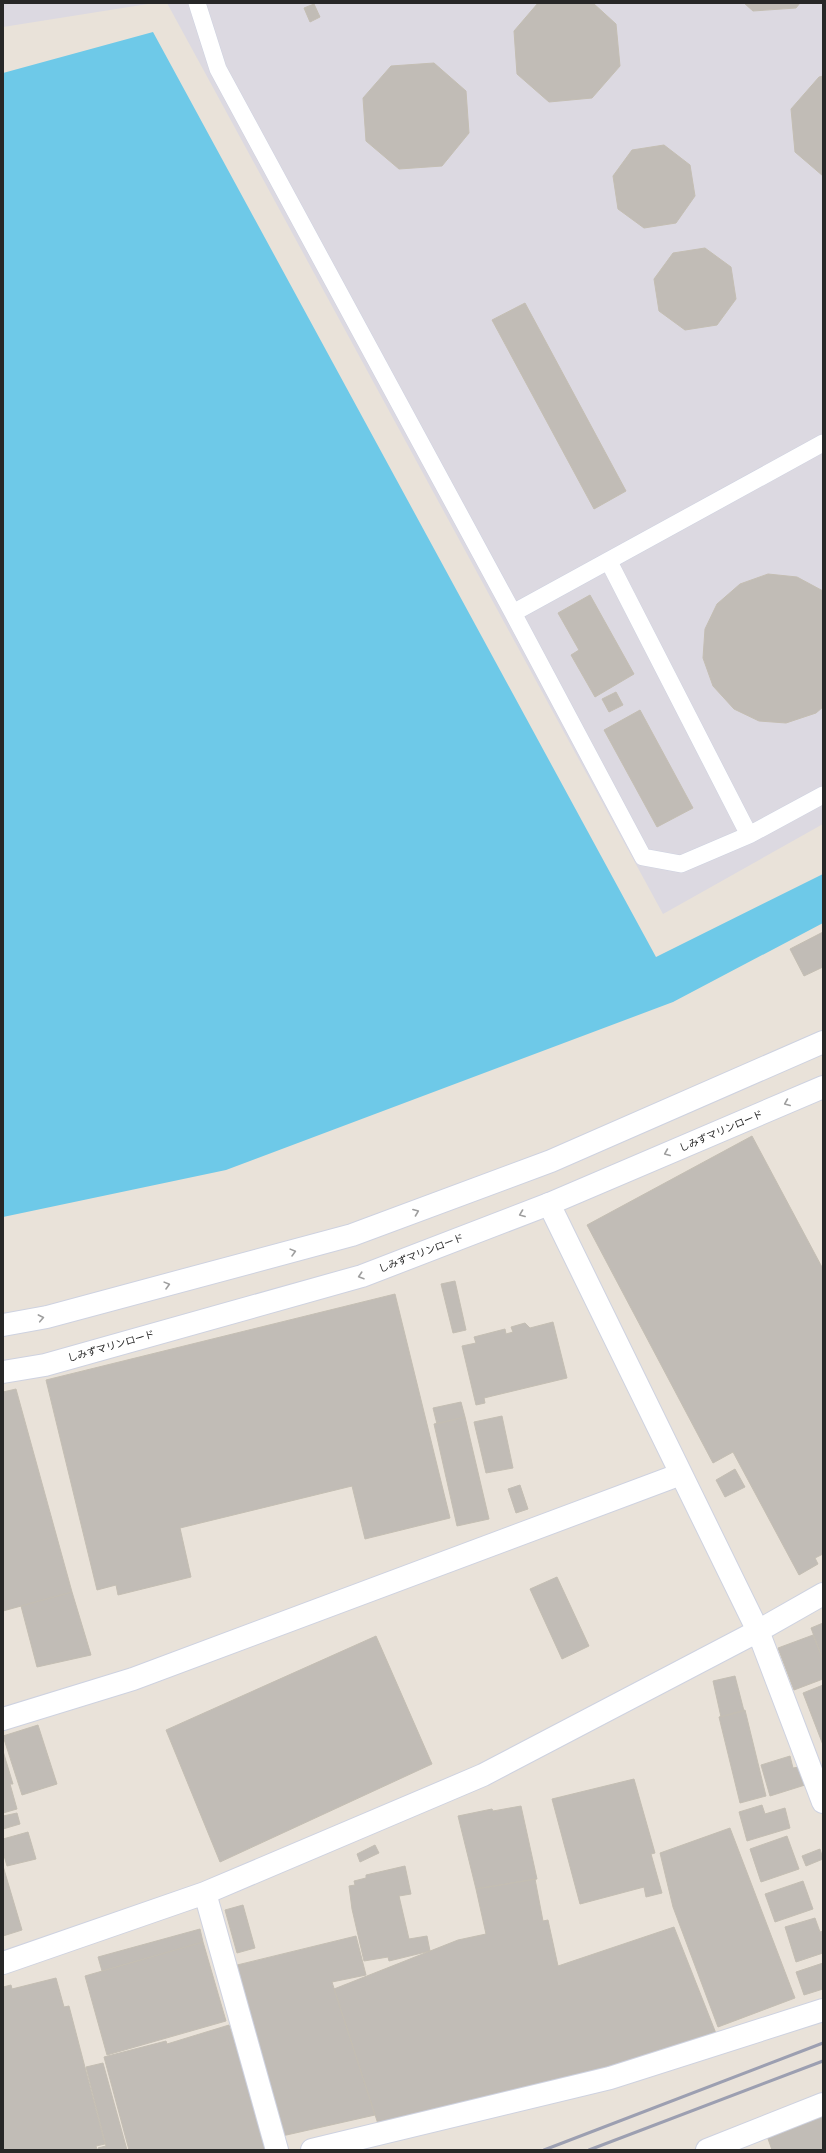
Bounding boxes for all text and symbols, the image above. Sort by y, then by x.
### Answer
one-way arrow [784,1098,791,1106]
street label: しみずマリンロード [677,1108,765,1154]
one-way arrow [664,1149,671,1157]
one-way arrow [413,1208,420,1216]
one-way arrow [518,1210,525,1218]
street label: しみずマリンロード [377,1232,465,1274]
one-way arrow [289,1248,296,1256]
one-way arrow [358,1271,365,1280]
one-way arrow [163,1281,170,1290]
one-way arrow [38,1315,44,1323]
street label: しみずマリンロード [66,1328,156,1364]

